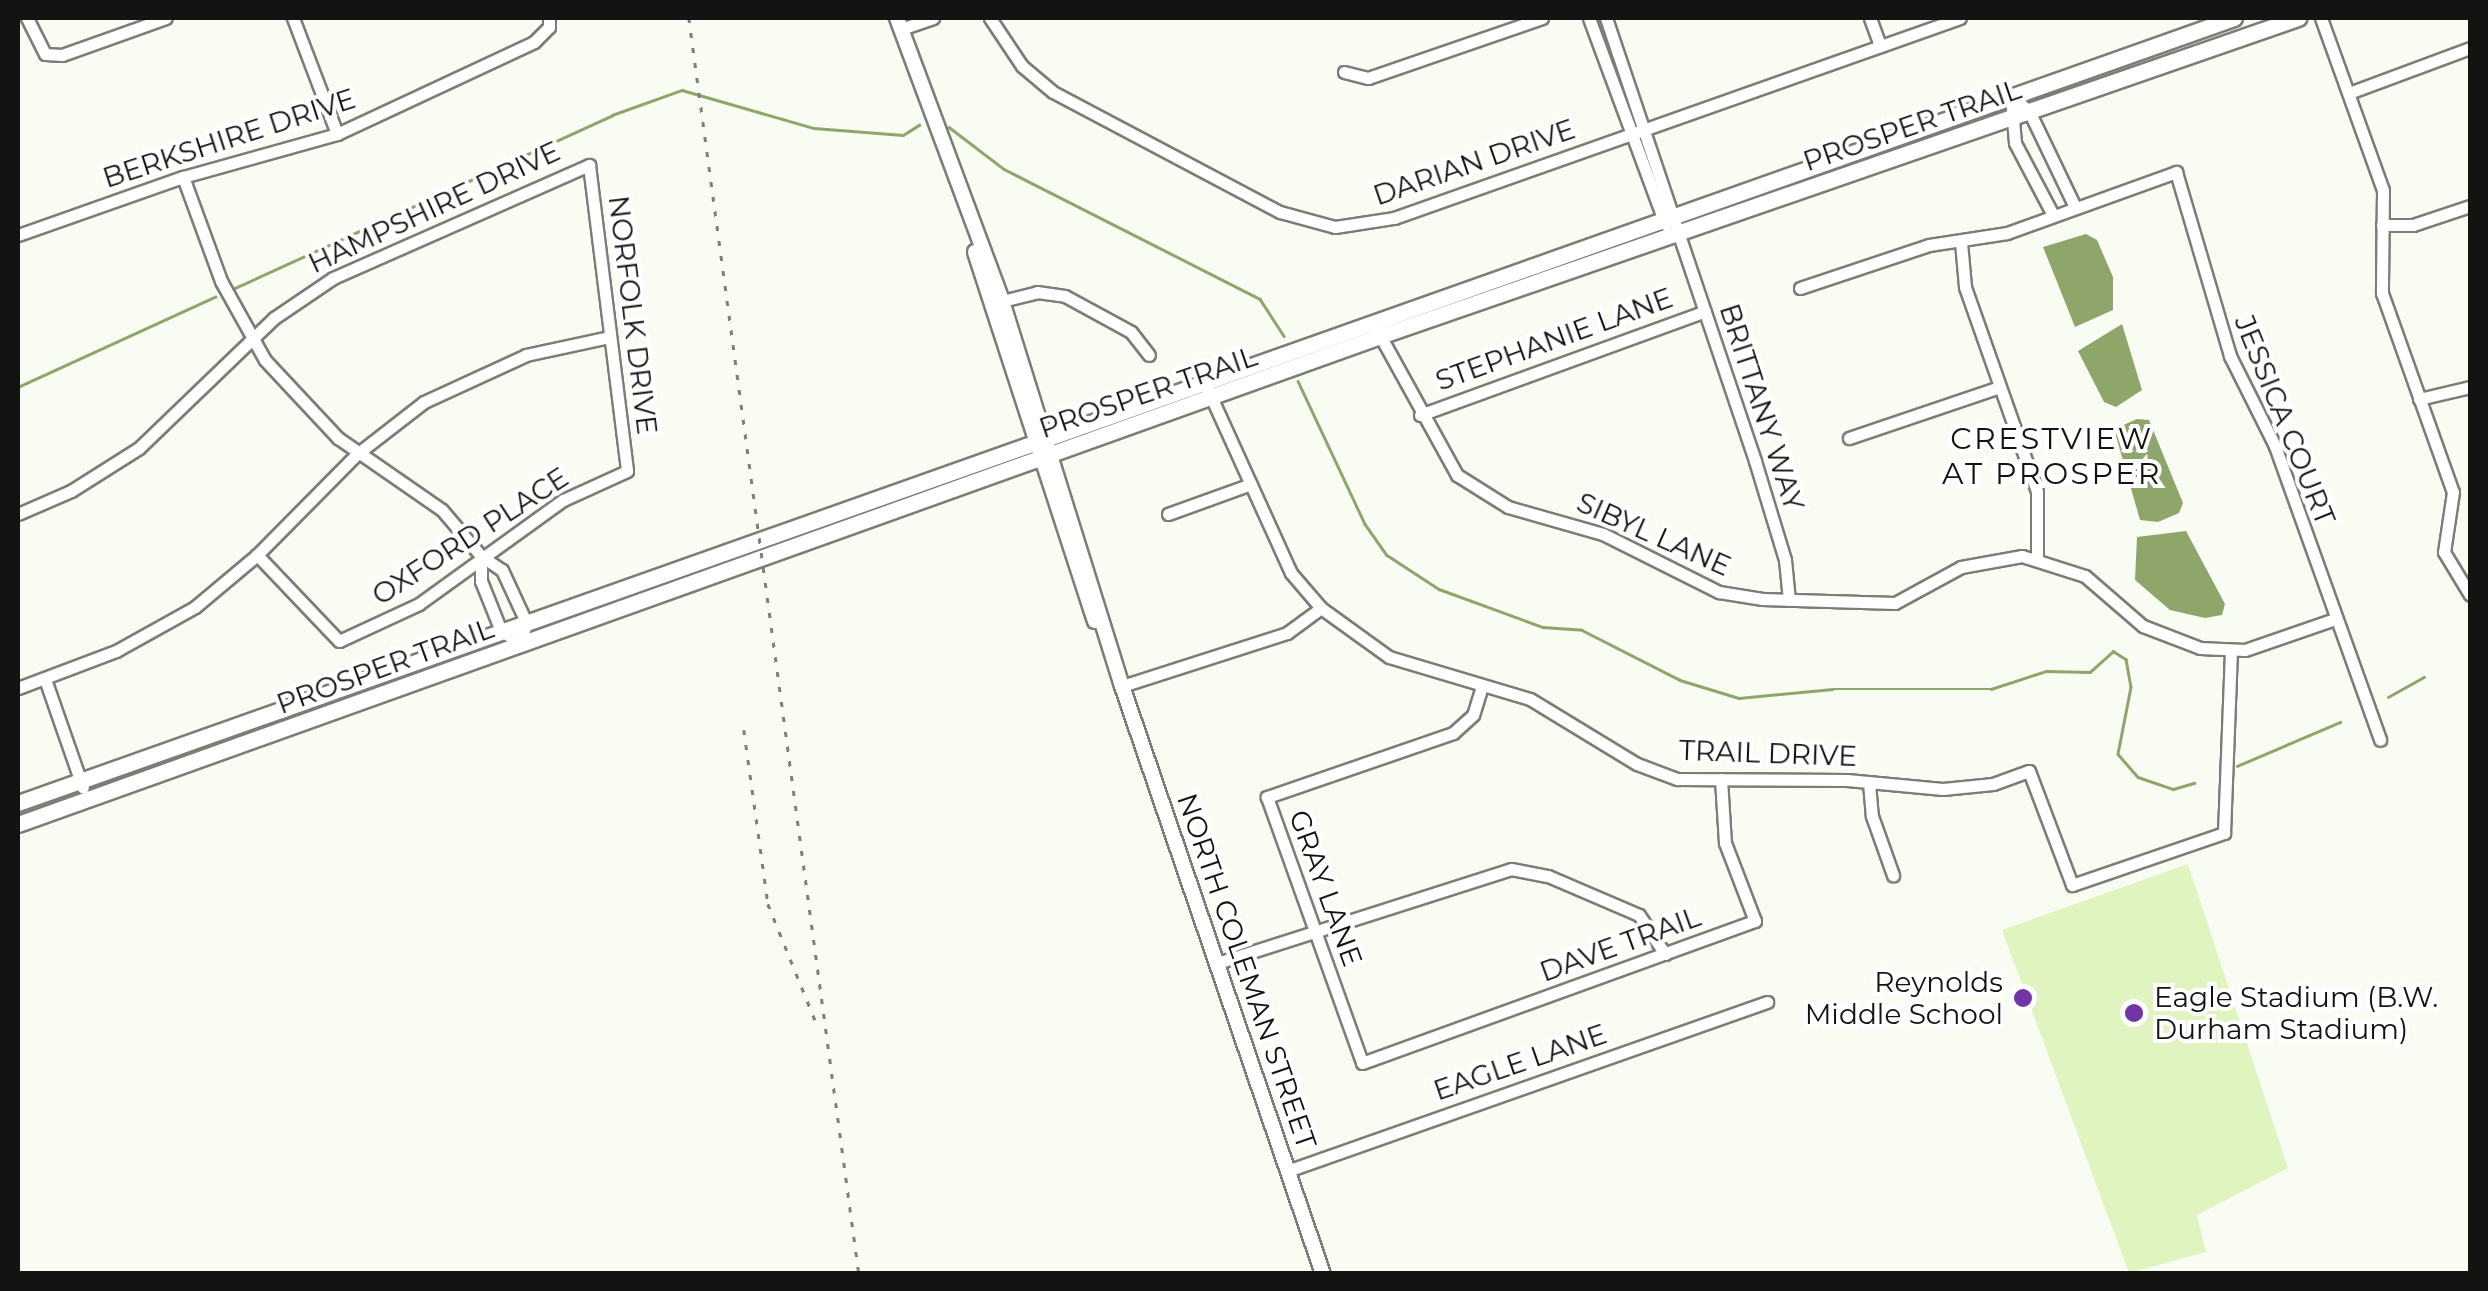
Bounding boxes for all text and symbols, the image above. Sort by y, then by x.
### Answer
street label: PROSPER TRAIL [1799,72,2025,178]
street label: BERKSHIRE DRIVE [98,81,360,195]
street label: DARIAN DRIVE [1369,112,1579,212]
street label: HAMPSHIRE DRIVE [303,134,565,280]
street label: NORFOLK DRIVE [602,194,664,436]
street label: STEPHANIE LANE [1431,281,1677,397]
street label: BRITTANY WAY [1713,299,1811,515]
street label: JESSICA COURT [2228,310,2342,530]
street label: PROSPER TRAIL [1035,339,1261,445]
district label: CRESTVIEW AT PROSPER [1942,421,2162,492]
street label: OXFORD PLACE [366,460,574,612]
street label: SIBYL LANE [1572,485,1736,583]
street label: PROSPER TRAIL [272,611,498,721]
street label: TRAIL DRIVE [1678,733,1858,773]
street label: NORTH COLEMAN STREET [1170,789,1324,1153]
street label: GRAY LANE [1282,805,1370,971]
street label: DAVE TRAIL [1535,899,1705,989]
place label: Reynolds Middle School [1805,965,2003,1031]
place label: Eagle Stadium (B.W. Durham Stadium) [2154,980,2438,1046]
marker: Reynolds Middle School [2012,987,2034,1009]
marker: Eagle Stadium (B.W. Durham Stadium) [2123,1002,2145,1024]
street label: EAGLE LANE [1429,1017,1611,1107]

